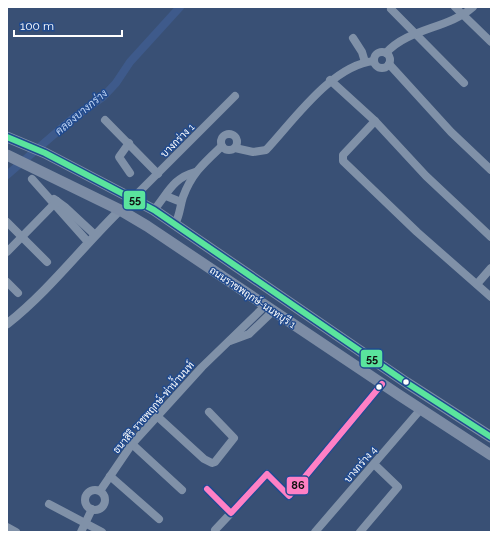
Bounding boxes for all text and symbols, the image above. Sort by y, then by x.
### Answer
scale bar [14,12,122,38]
text: 100 m [20,19,54,33]
water label: คลองบางกร่าง [52,86,110,138]
street label: บางกร่าง 1 [158,120,197,159]
line badge: 55 [123,190,146,210]
text: 55 [129,194,141,207]
street label: ถนนราชพฤกษ์-นนทบุรี 1 [206,263,300,332]
line badge: 55 [360,349,383,368]
text: 55 [366,353,378,366]
street label: ธนาสิริ ราชพฤกษ์-ท่าน้ำนนท์ [108,357,197,456]
unlabelled marker [401,377,411,387]
unlabelled marker [374,382,384,392]
street label: บางกร่าง 4 [341,443,379,484]
line badge: 86 [286,476,309,495]
text: 86 [291,479,305,492]

